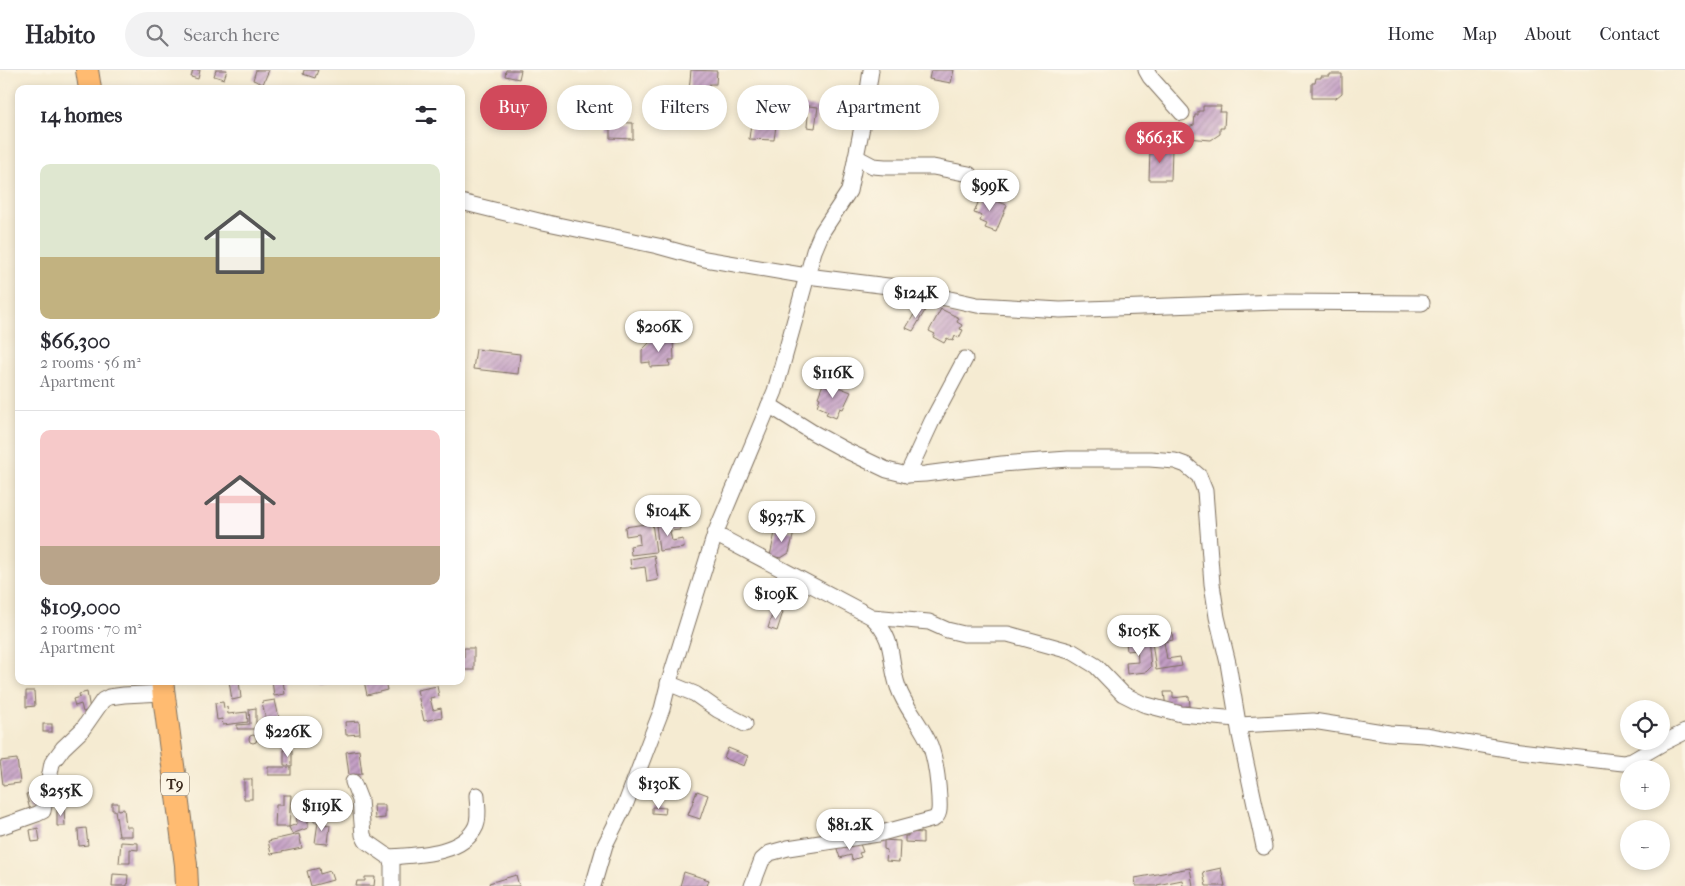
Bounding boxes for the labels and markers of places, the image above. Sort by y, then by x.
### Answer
pin: $66.3K [1119,122,1201,164]
pin: $99K [960,170,1020,212]
pin: $124K [881,276,951,319]
pin: $206K [624,310,694,353]
pin: $116K [798,356,868,399]
pin: $104K [633,494,703,537]
pin: $93.7K [741,500,823,543]
pin: $109K [741,578,811,620]
pin: $105K [1104,614,1174,657]
pin: $226K [253,716,323,758]
pin: $130K [624,768,694,810]
pin: $255K [26,774,96,817]
pin: $119K [287,790,357,832]
pin: $81.2K [809,808,891,851]

